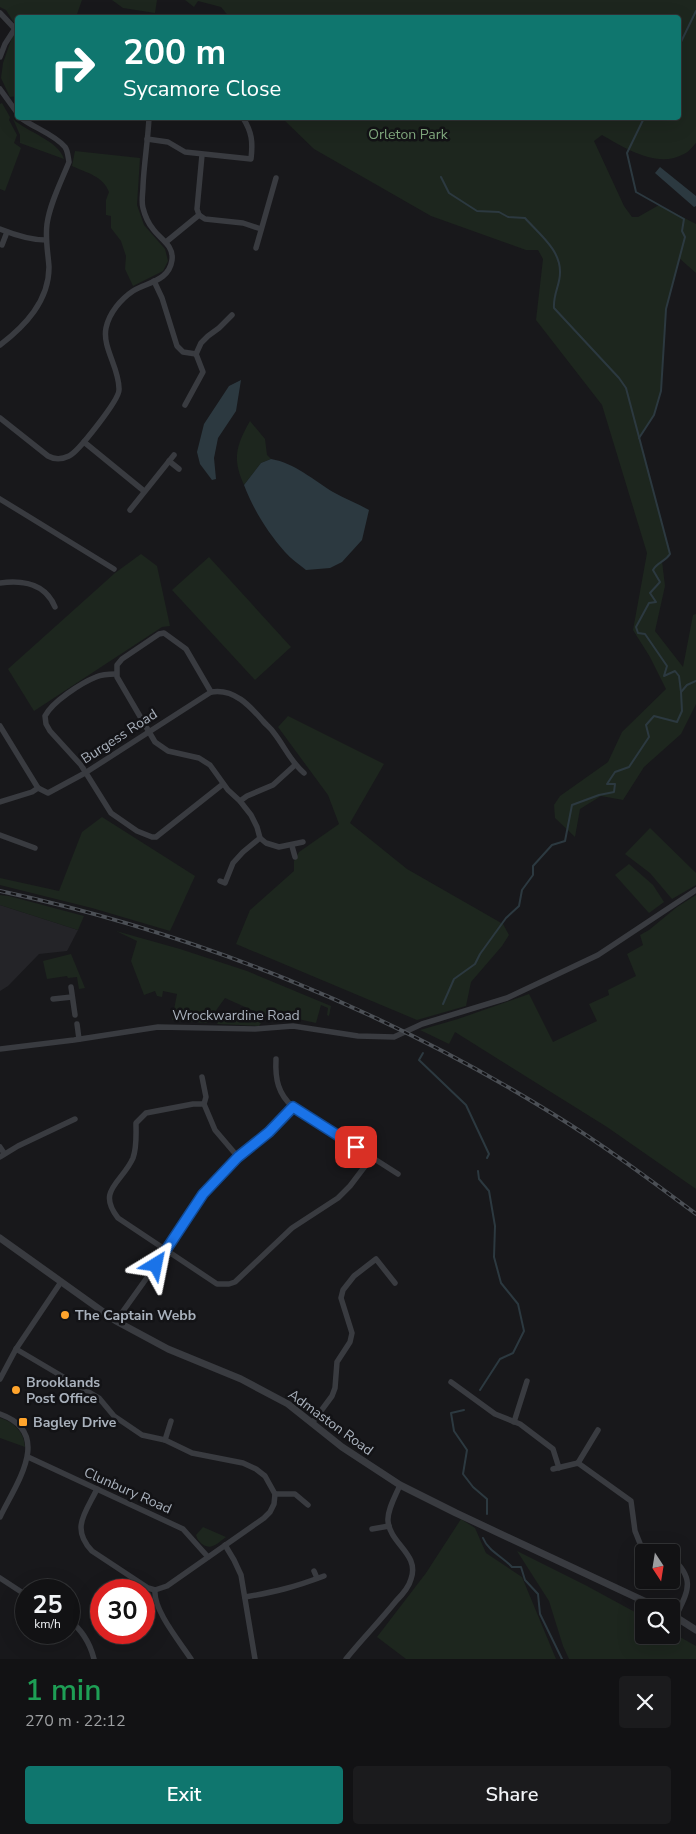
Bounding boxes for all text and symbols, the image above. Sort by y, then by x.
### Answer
text: 200 m [123,29,226,76]
icon: right [40,35,105,100]
text: Sycamore Close [123,74,281,104]
park label: Orleton Park [368,125,449,144]
street label: Burgess Road [77,705,161,768]
street label: Wrockwardine Road [172,1006,300,1025]
pin [335,1126,377,1168]
icon: arrive [342,1133,370,1161]
position arrow [129,1238,181,1290]
place label: The Captain Webb [75,1306,196,1325]
marker: The Captain Webb [59,1309,71,1321]
place label: Brooklands Post Office [26,1373,100,1408]
marker: Brooklands Post Office [10,1384,22,1396]
street label: Admaston Road [284,1385,377,1460]
place label: Bagley Drive [33,1413,117,1432]
marker: Bagley Drive [17,1416,29,1428]
street label: Clunbury Road [81,1463,175,1518]
north arrow [635,1544,680,1589]
map controls [635,1544,680,1644]
speed limit sign: 30 [90,1579,155,1644]
text: 25 [32,1588,63,1622]
button: search [635,1599,680,1644]
text: km/h [34,1616,61,1632]
text: 1 min [25,1670,101,1711]
button: close [619,1676,671,1728]
text: 270 m · 22:12 [25,1710,126,1732]
button: Exit [25,1766,343,1824]
button: Share [353,1766,671,1824]

